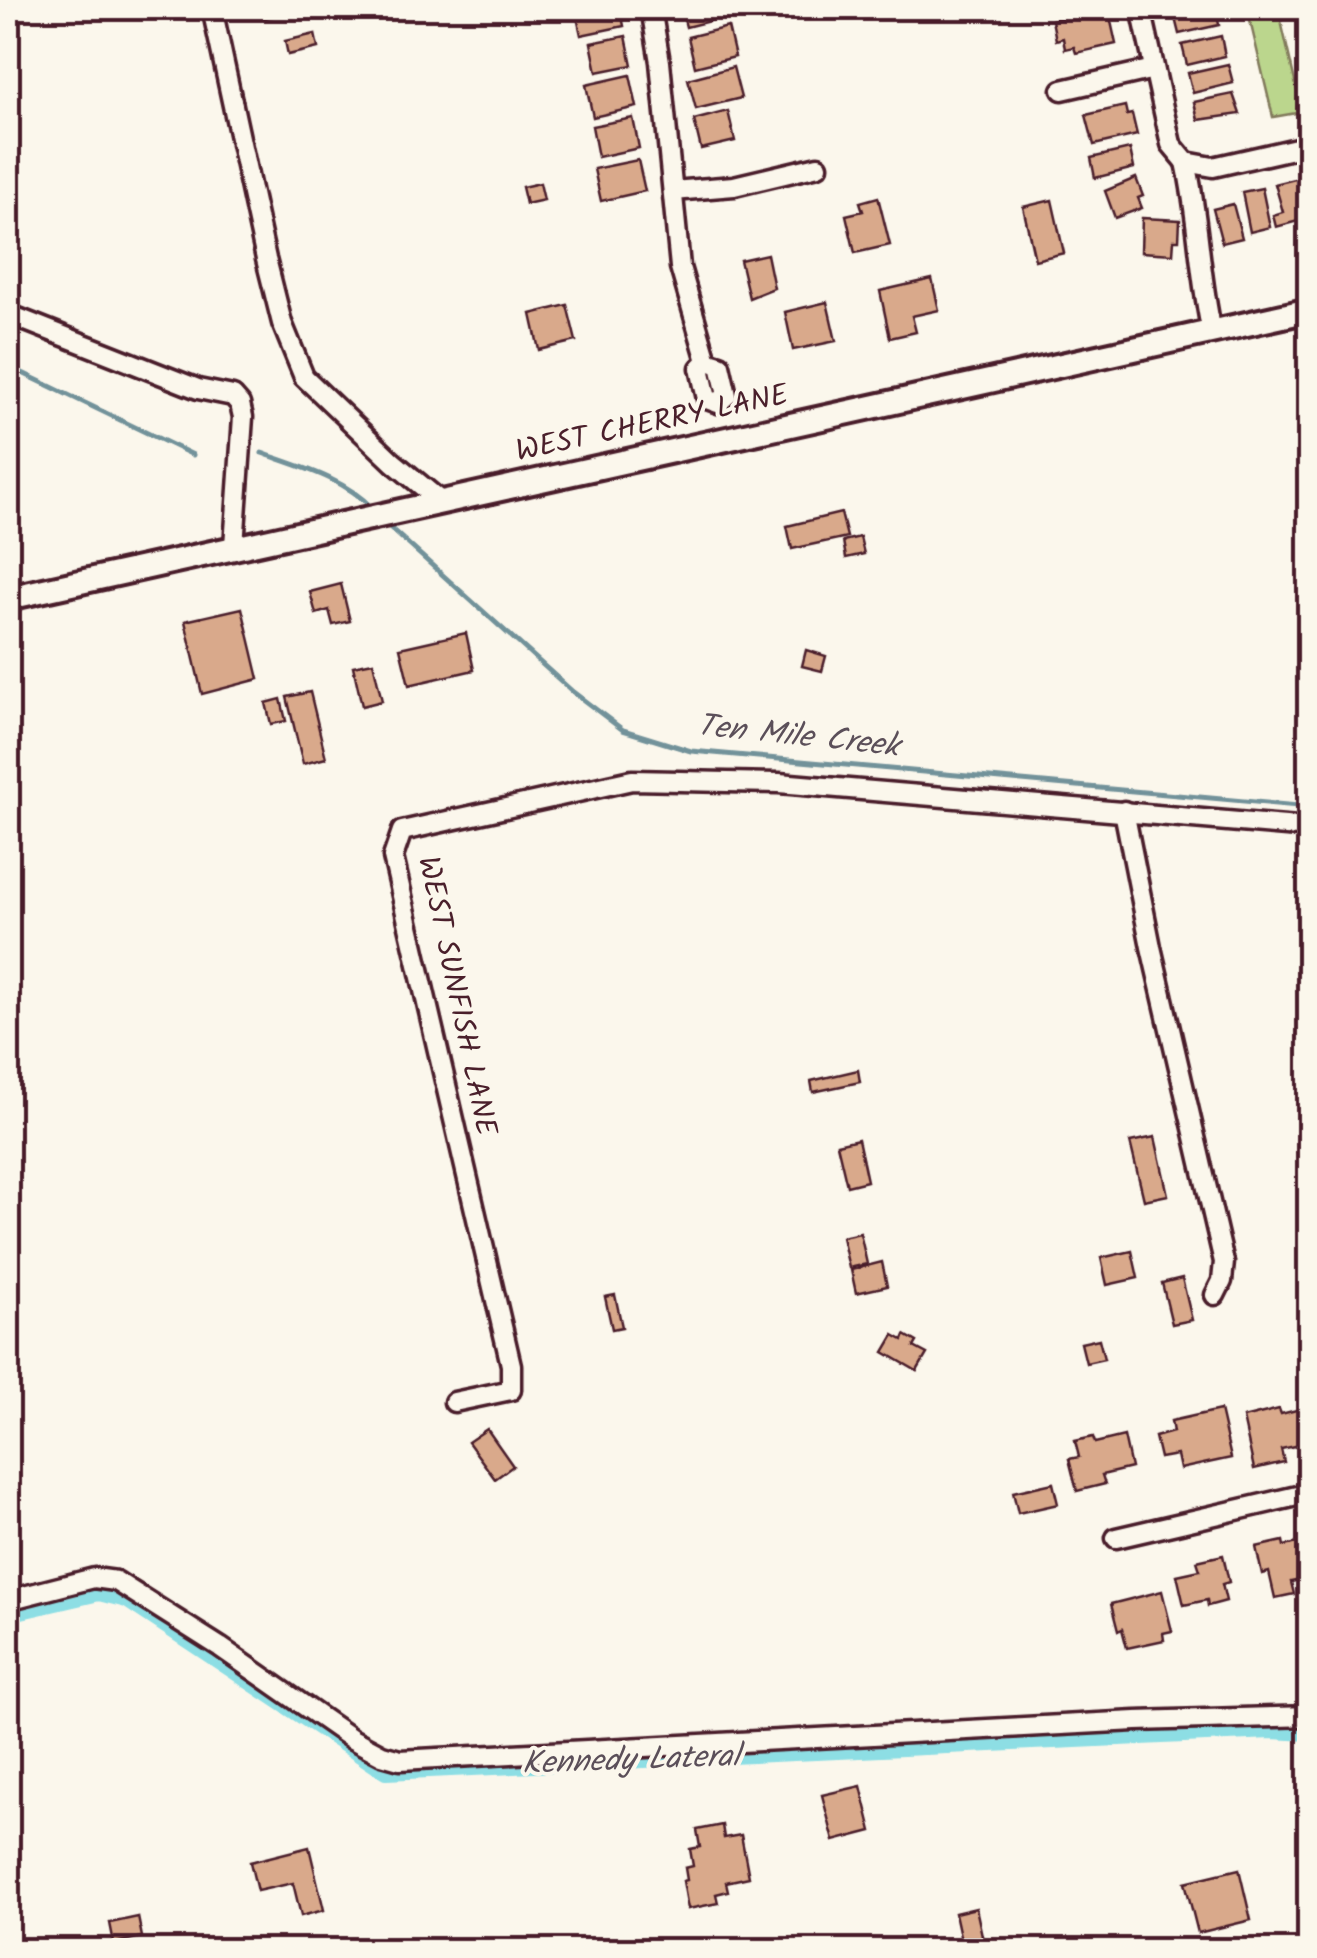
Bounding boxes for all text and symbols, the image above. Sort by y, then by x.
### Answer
street label: WEST CHERRY LANE [511,371,794,476]
water label: Ten Mile Creek [694,701,906,773]
street label: WEST SUNFISH LANE [403,852,509,1142]
water label: Kennedy Lateral [521,1731,747,1790]

